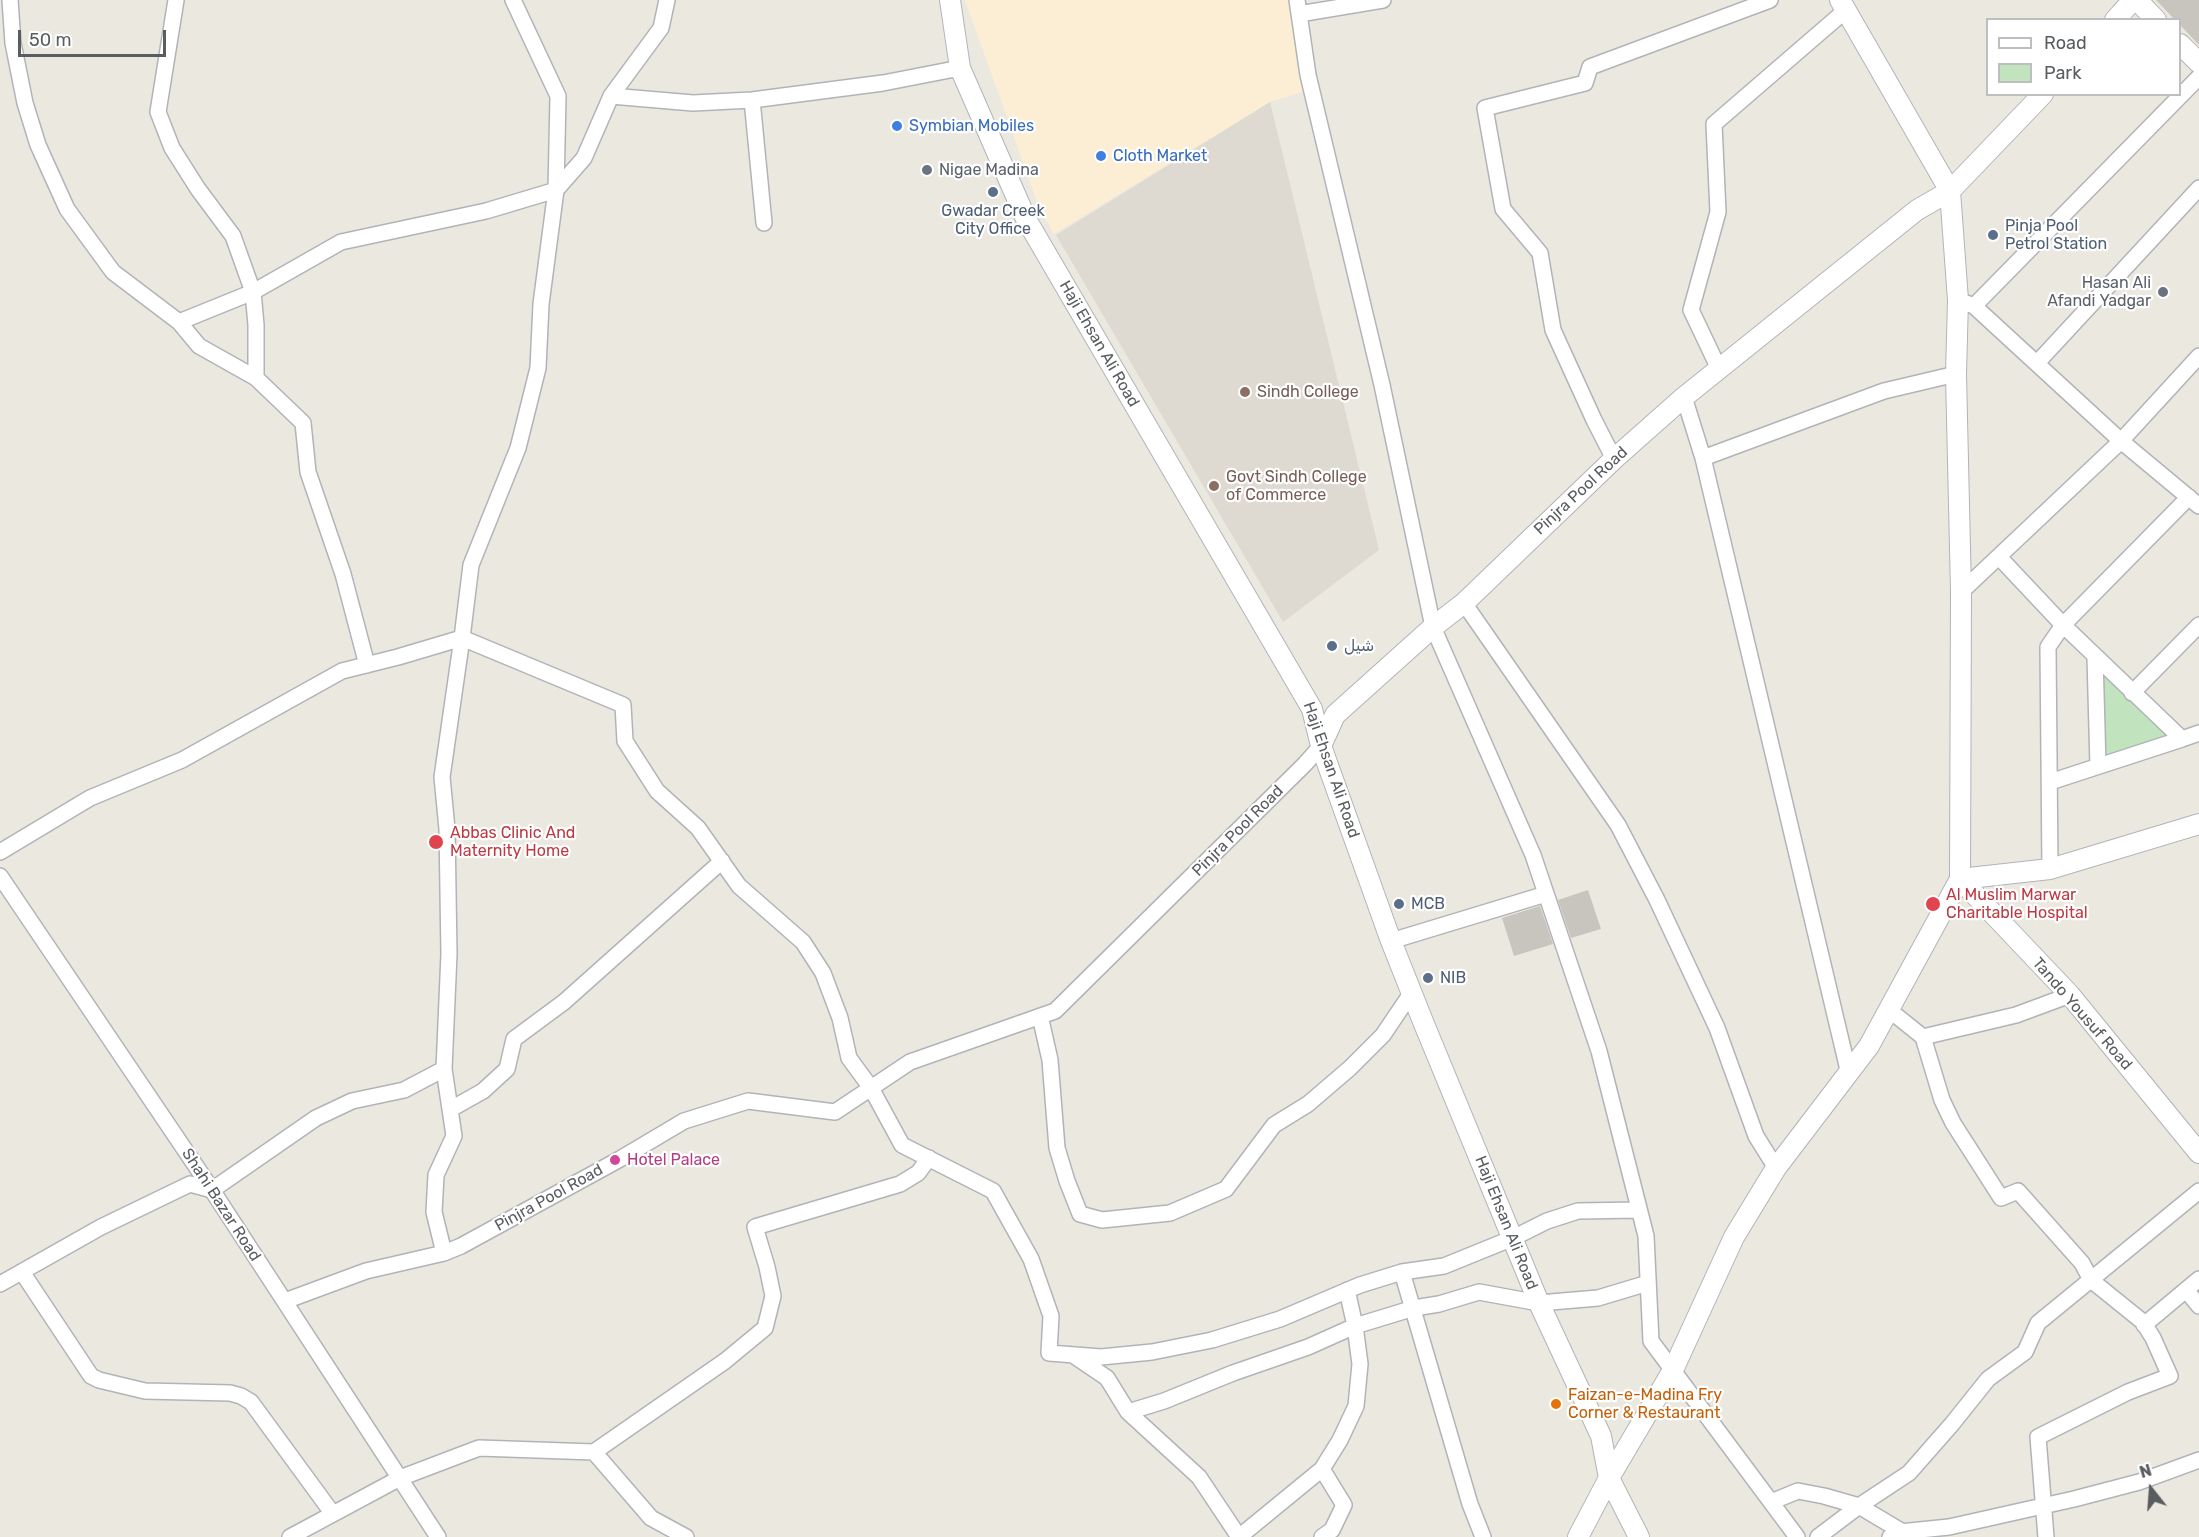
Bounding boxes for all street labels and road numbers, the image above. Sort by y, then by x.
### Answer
street label: Haji Ehsan Ali Road [1055,277,1143,411]
street label: Pinjra Pool Road [1530,443,1632,539]
street label: Haji Ehsan Ali Road [1299,699,1363,841]
street label: Pinjra Pool Road [1188,781,1288,881]
street label: Tando Yousuf Road [2028,954,2136,1074]
street label: Shahi Bazar Road [177,1145,265,1265]
street label: Haji Ehsan Ali Road [1470,1153,1542,1293]
street label: Pinjra Pool Road [491,1160,607,1236]

